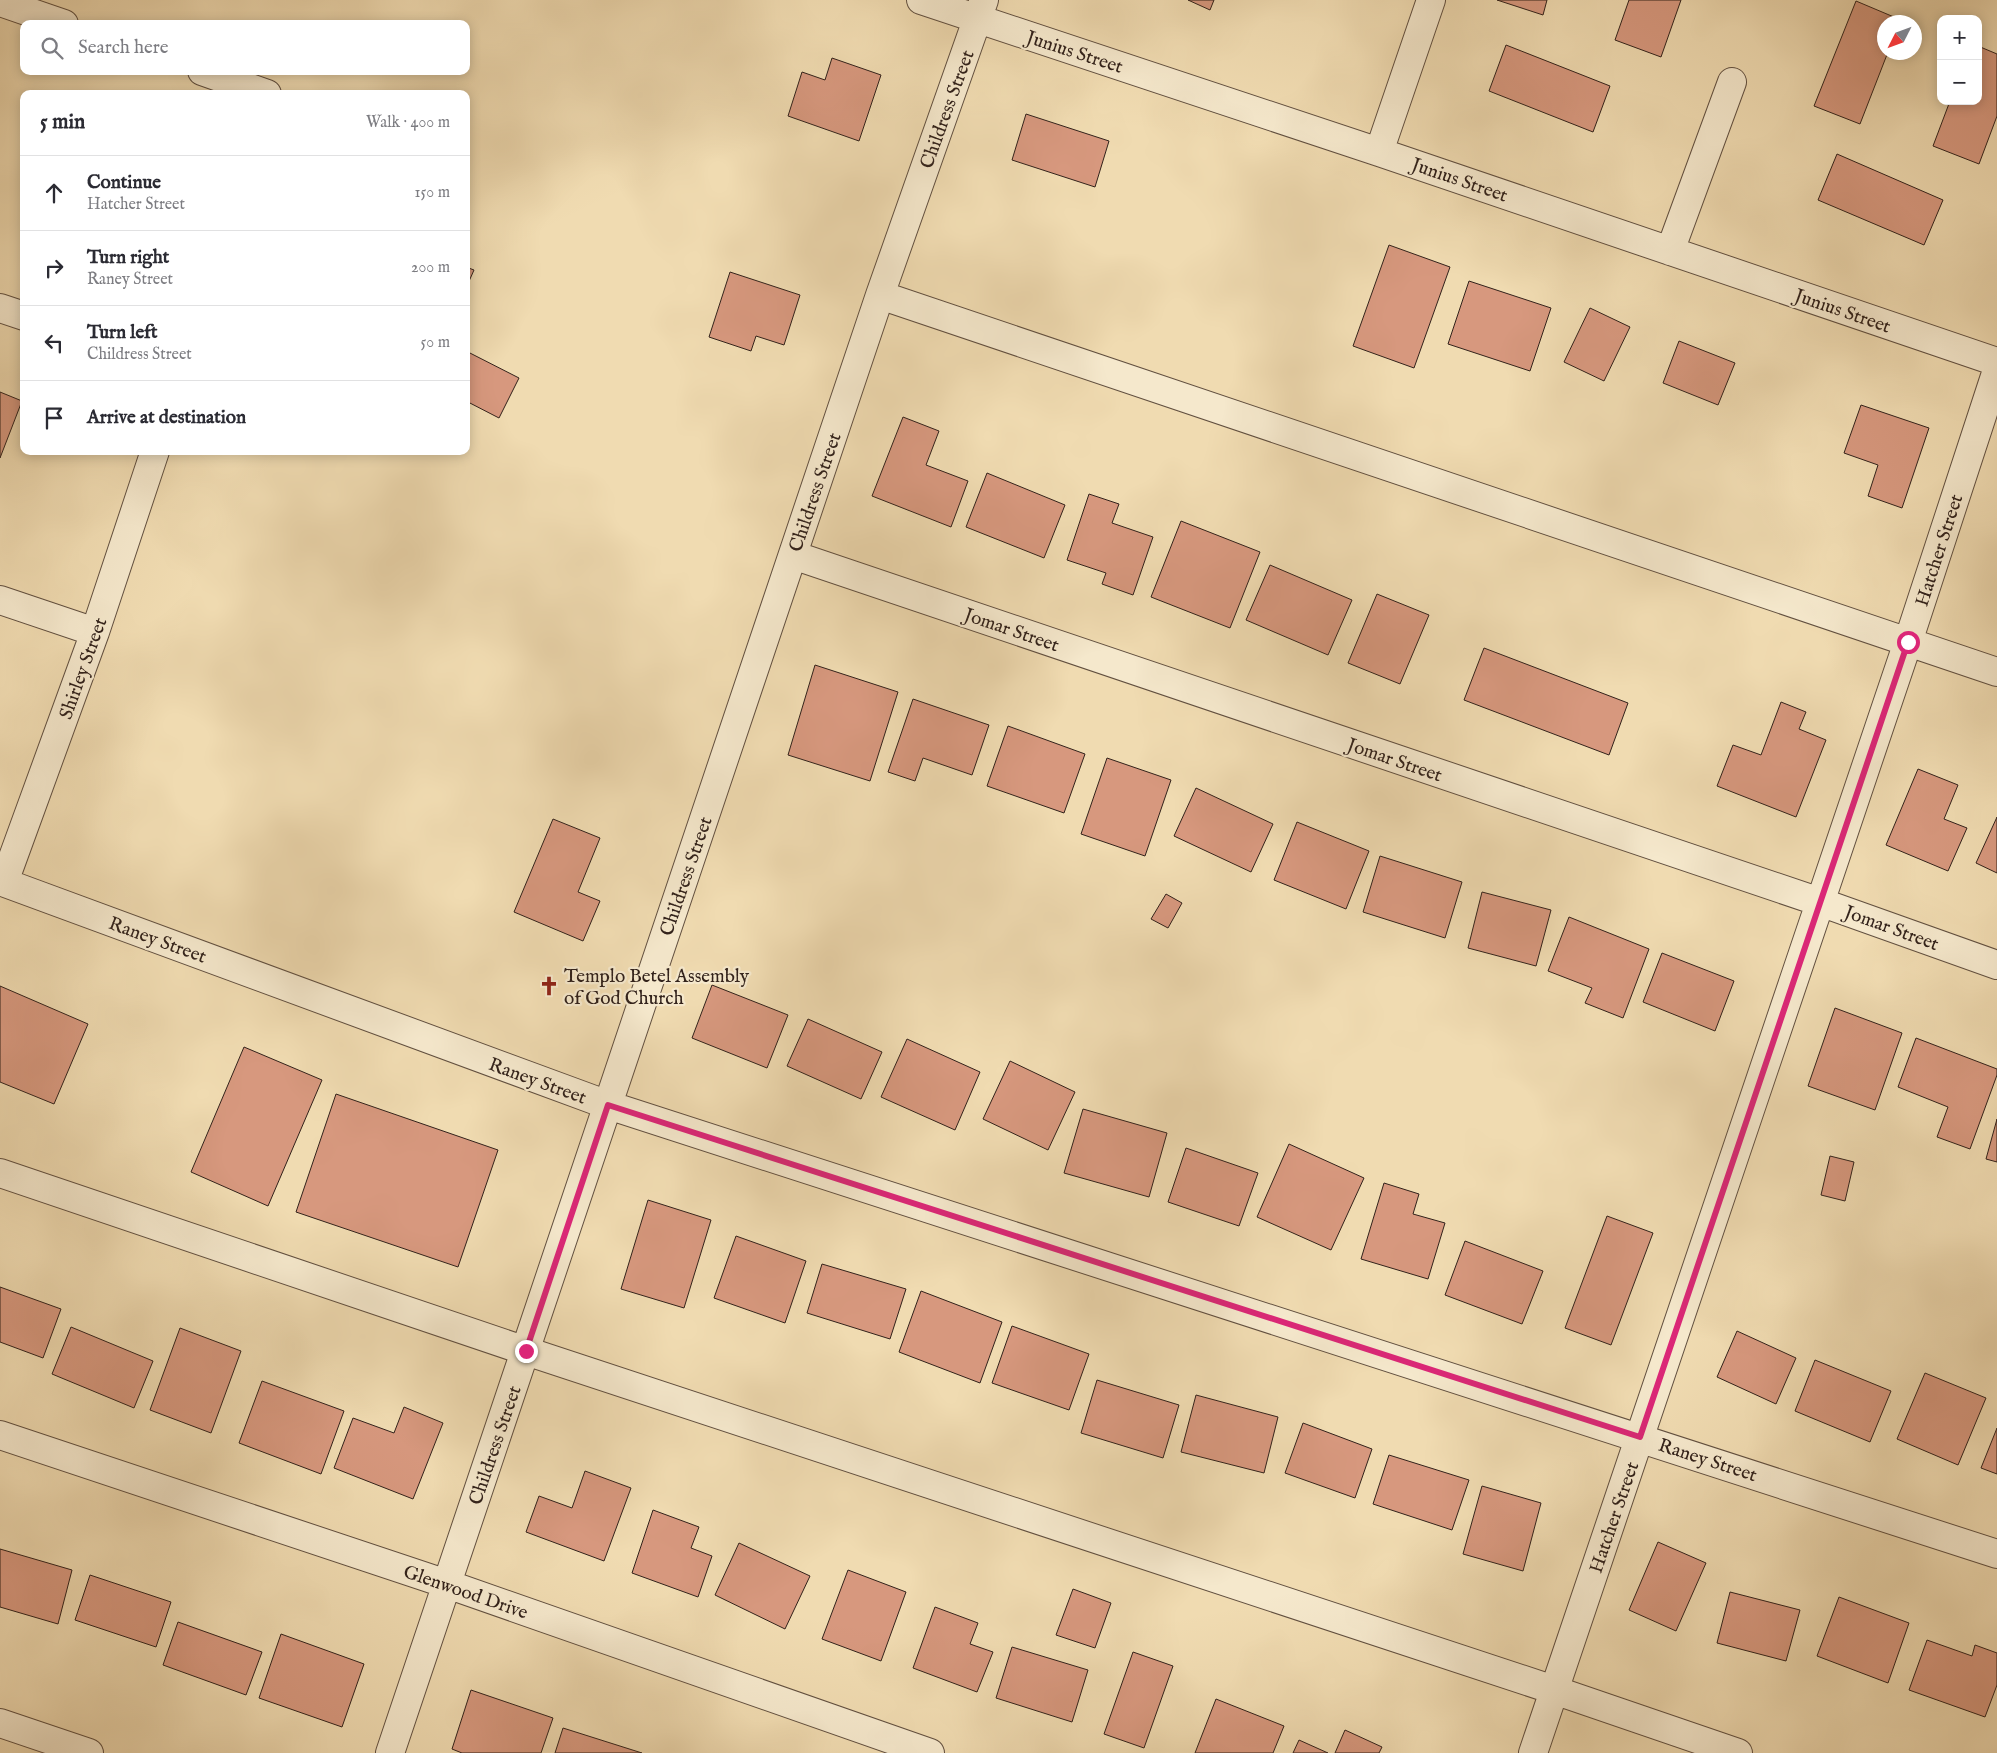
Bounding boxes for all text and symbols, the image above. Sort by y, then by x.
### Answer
north arrow [1877,15,1922,60]
map controls [1937,15,1982,105]
button: + [1937,15,1982,60]
search box [20,20,470,75]
street label: Junius Street [1021,25,1126,80]
icon: search [38,34,66,62]
text: Search here [78,36,169,60]
street label: Childress Street [915,47,981,172]
button: − [1937,60,1982,105]
text: 5 min [40,109,85,136]
text: Walk · 400 m [366,113,450,133]
street label: Junius Street [1406,153,1511,209]
text: Continue [87,171,161,195]
icon: ahead [40,179,68,207]
text: 150 m [415,183,450,203]
text: Hatcher Street [87,195,185,215]
text: Turn right [87,246,169,270]
icon: right [40,254,68,282]
text: 200 m [411,258,450,278]
text: Raney Street [87,270,173,290]
street label: Junius Street [1789,284,1894,340]
text: Turn left [87,321,158,345]
icon: left [40,329,68,357]
text: 50 m [421,333,450,353]
text: Childress Street [87,345,192,365]
icon: arrive [40,404,68,432]
text: Arrive at destination [87,406,246,430]
street label: Childress Street [784,429,848,555]
street label: Hatcher Street [1911,491,1969,610]
street label: Jomar Street [959,603,1062,658]
street label: Shirley Street [54,614,114,723]
route start [1897,631,1920,654]
street label: Jomar Street [1342,733,1445,788]
street label: Childress Street [655,813,719,939]
street label: Jomar Street [1839,900,1942,957]
street label: Raney Street [105,912,210,970]
place label: Templo Betel Assembly of God Church [564,965,750,1011]
church icon: Templo Betel Assembly of God Church [538,975,560,997]
street label: Raney Street [485,1053,590,1111]
route end [515,1340,538,1363]
street label: Childress Street [464,1382,528,1508]
street label: Raney Street [1655,1434,1760,1488]
street label: Hatcher Street [1585,1458,1645,1577]
street label: Glenwood Drive [400,1560,531,1626]

